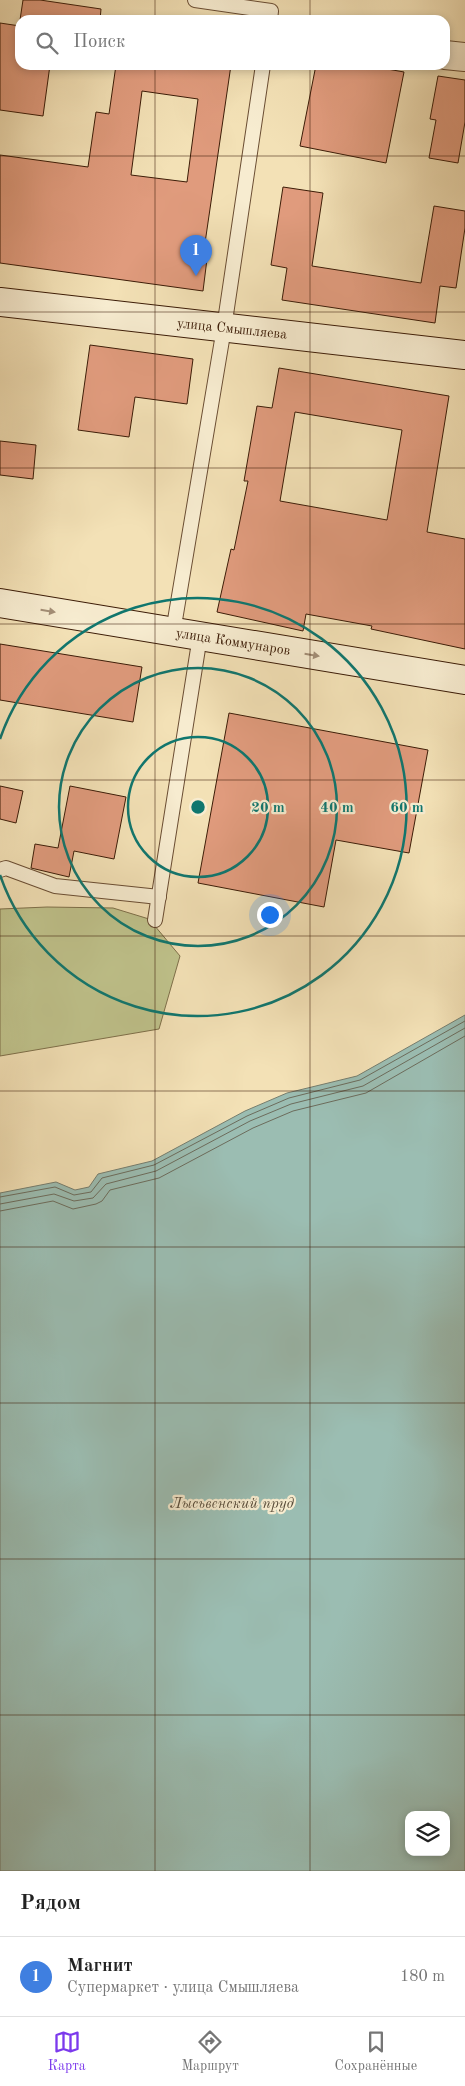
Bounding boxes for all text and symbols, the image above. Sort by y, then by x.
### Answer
search box [15,15,450,70]
icon: search [33,29,61,57]
text: Поиск [73,33,125,52]
pin: 1 [180,235,212,276]
street label: улица Смышляева [176,316,288,342]
one-way arrow [40,608,56,616]
street label: улица Коммунаров [175,626,292,658]
one-way arrow [304,651,320,659]
centre of rings [189,798,207,816]
text: 20 m [251,801,285,816]
text: 40 m [320,801,354,816]
text: 60 m [390,801,424,816]
your location [257,902,283,928]
water label: Лысьвенский пруд [170,1497,295,1512]
map controls [405,1811,450,1856]
button: layers [405,1811,450,1856]
text: Рядом [20,1893,81,1914]
text: Магнит [67,1957,133,1976]
text: 1 [31,1969,41,1985]
text: 180 m [400,1969,445,1985]
text: Супермаркет · улица Смышляева [67,1980,299,1996]
tab: Карта [48,2028,86,2075]
tab: Маршрут [181,2028,239,2075]
tab: Сохранённые [335,2028,417,2075]

